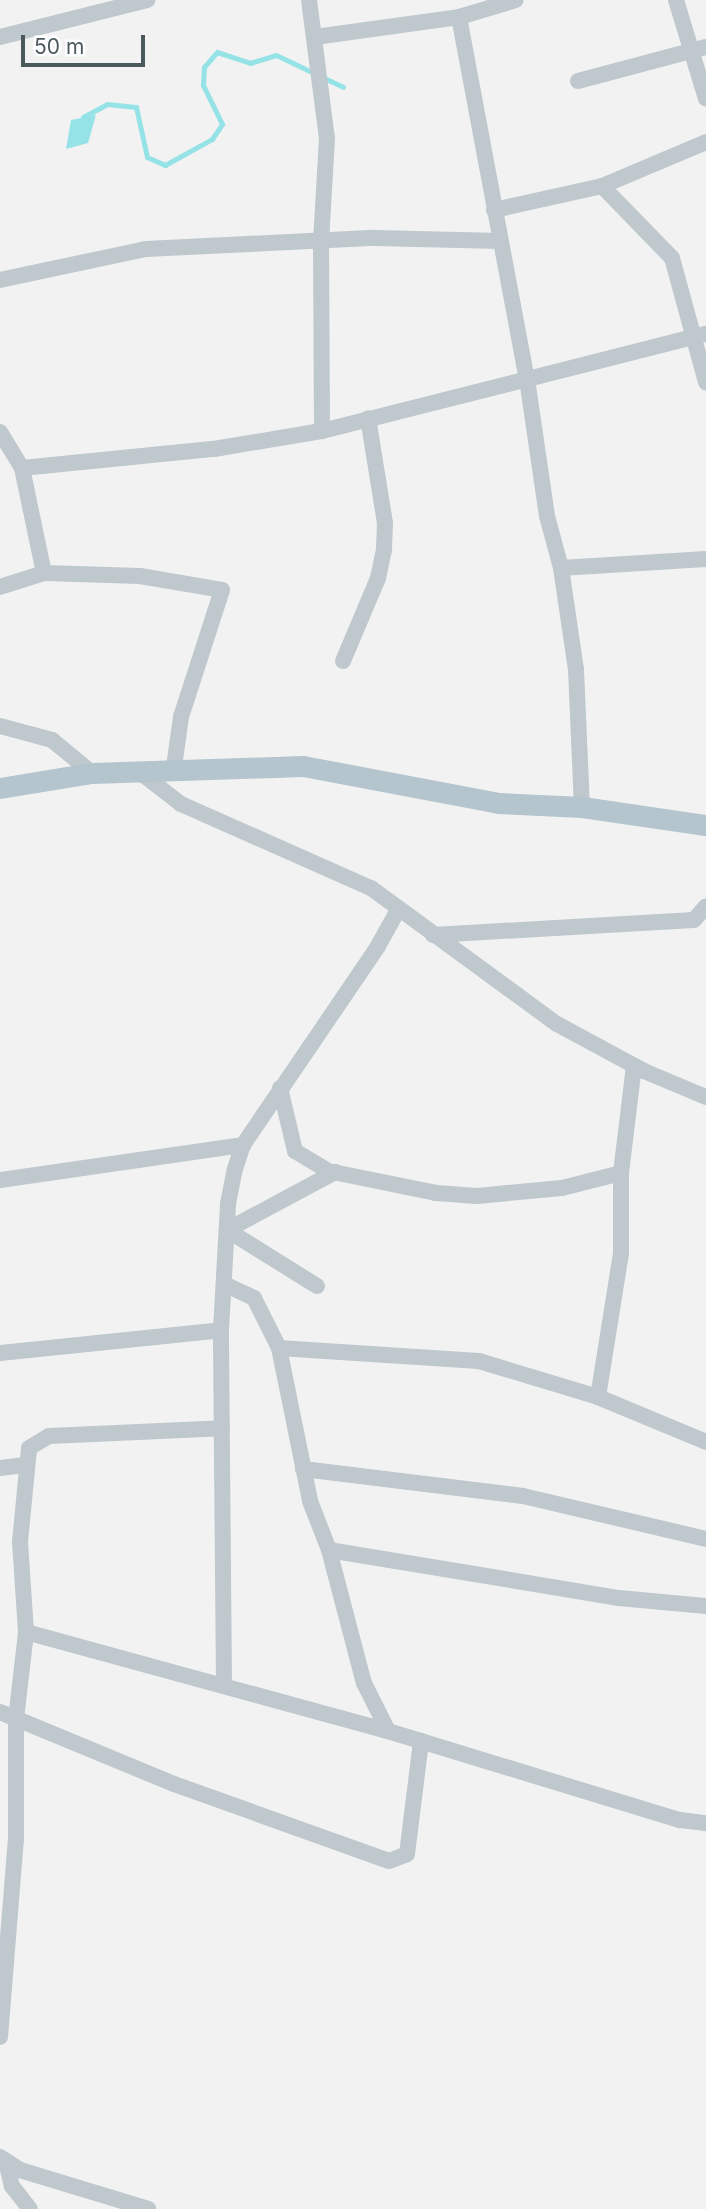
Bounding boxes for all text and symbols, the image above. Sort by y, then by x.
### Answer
scale bar [24,21,149,65]
text: 50 m [34,34,84,59]

